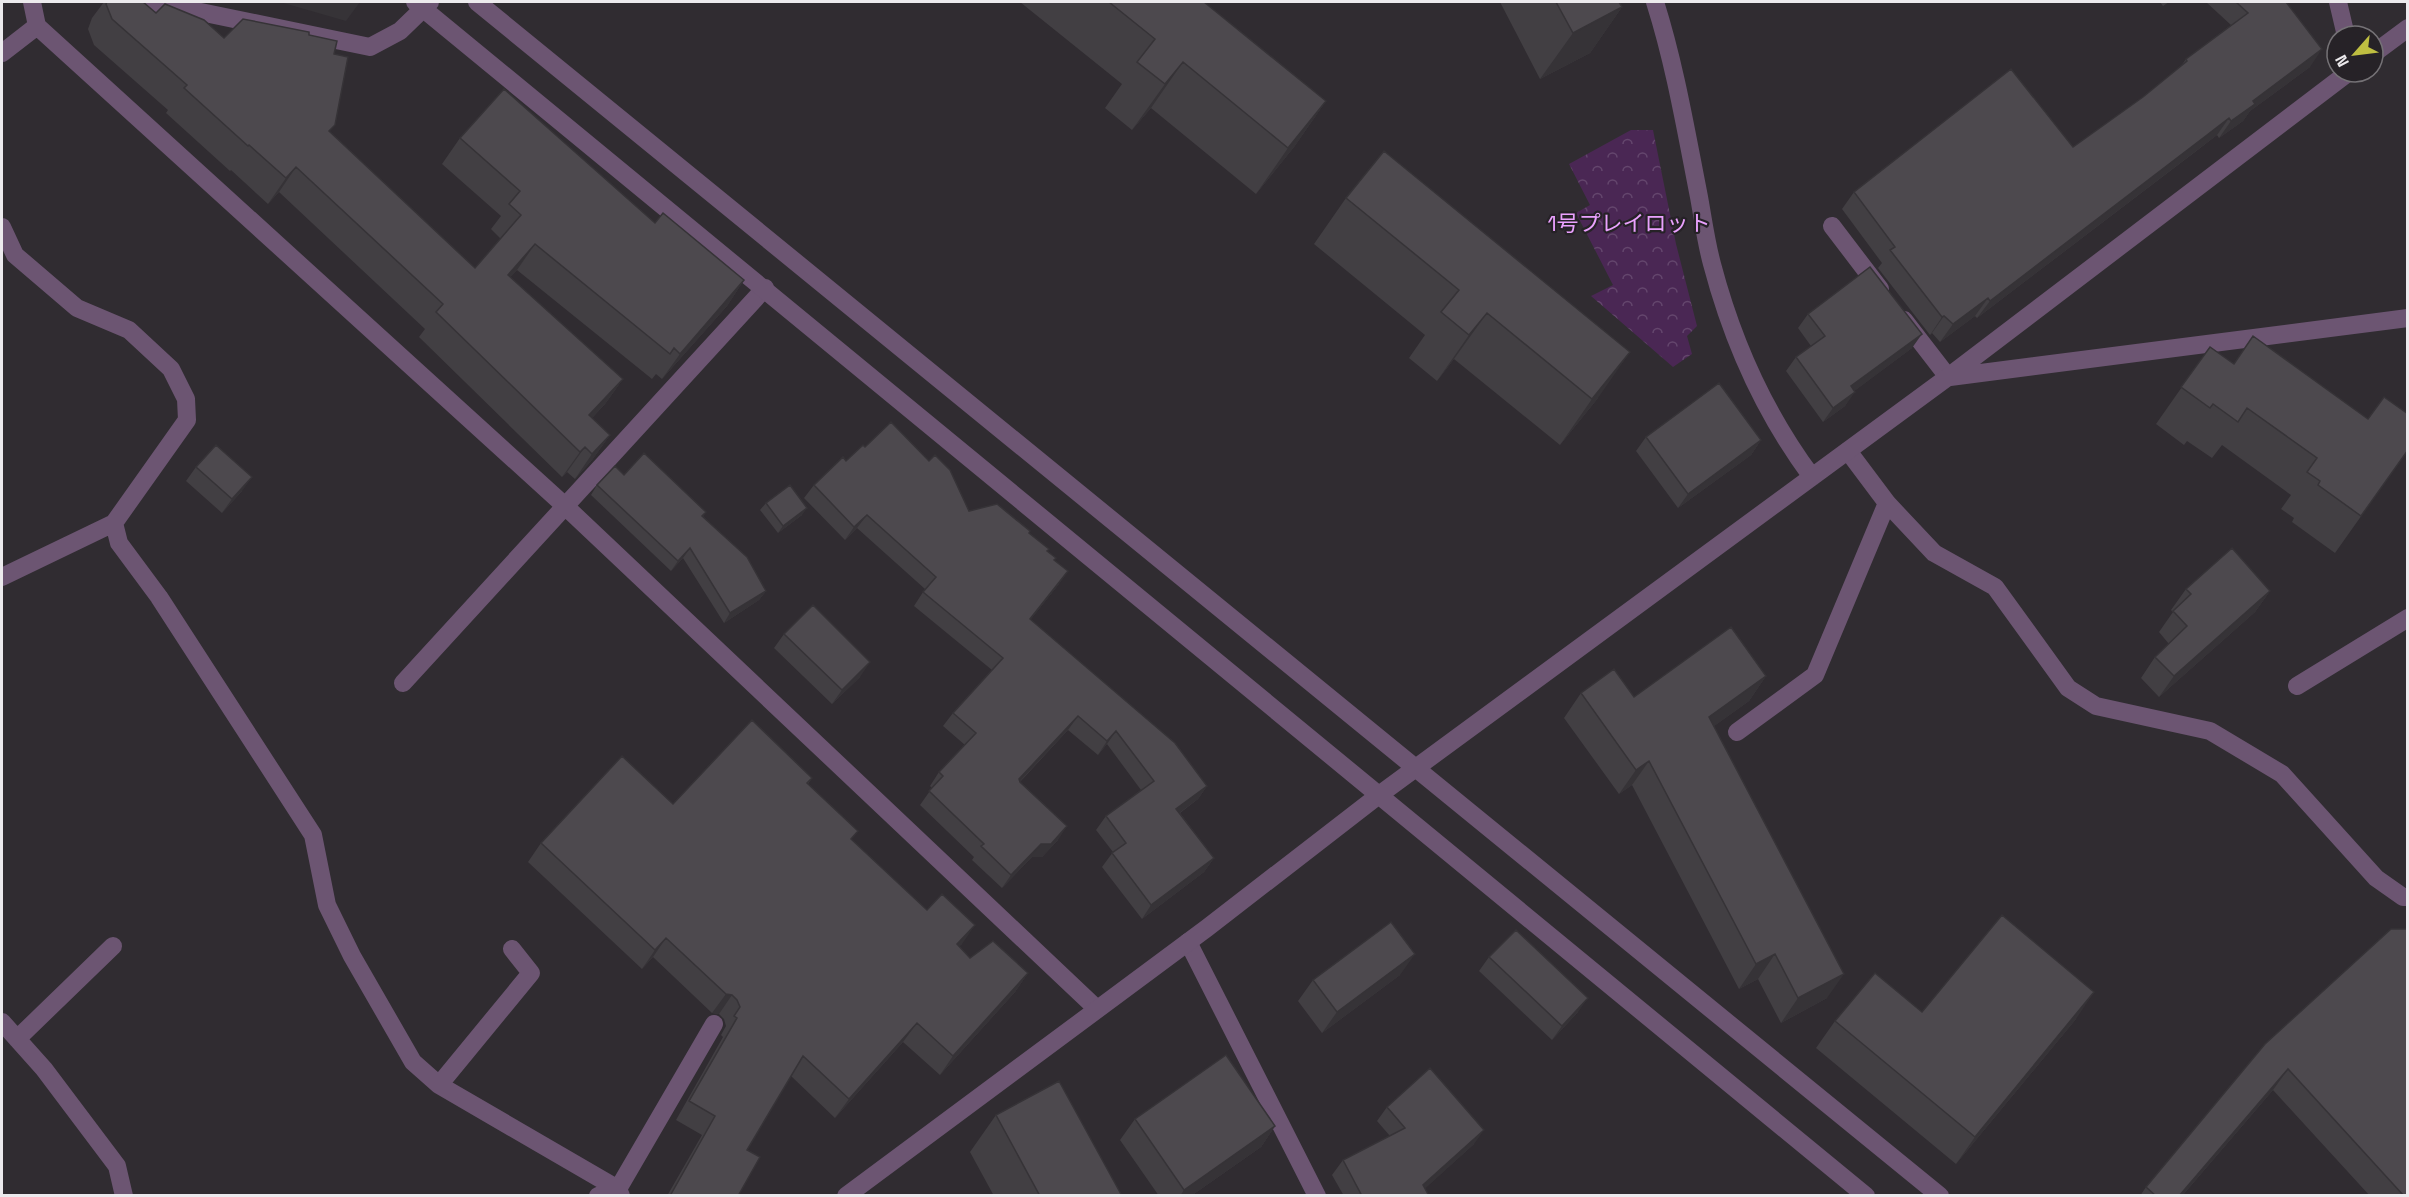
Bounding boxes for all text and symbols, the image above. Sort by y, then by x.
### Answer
north arrow [2325,24,2385,84]
text: N [2330,51,2354,70]
park label: 1号プレイロット [1547,209,1711,237]

